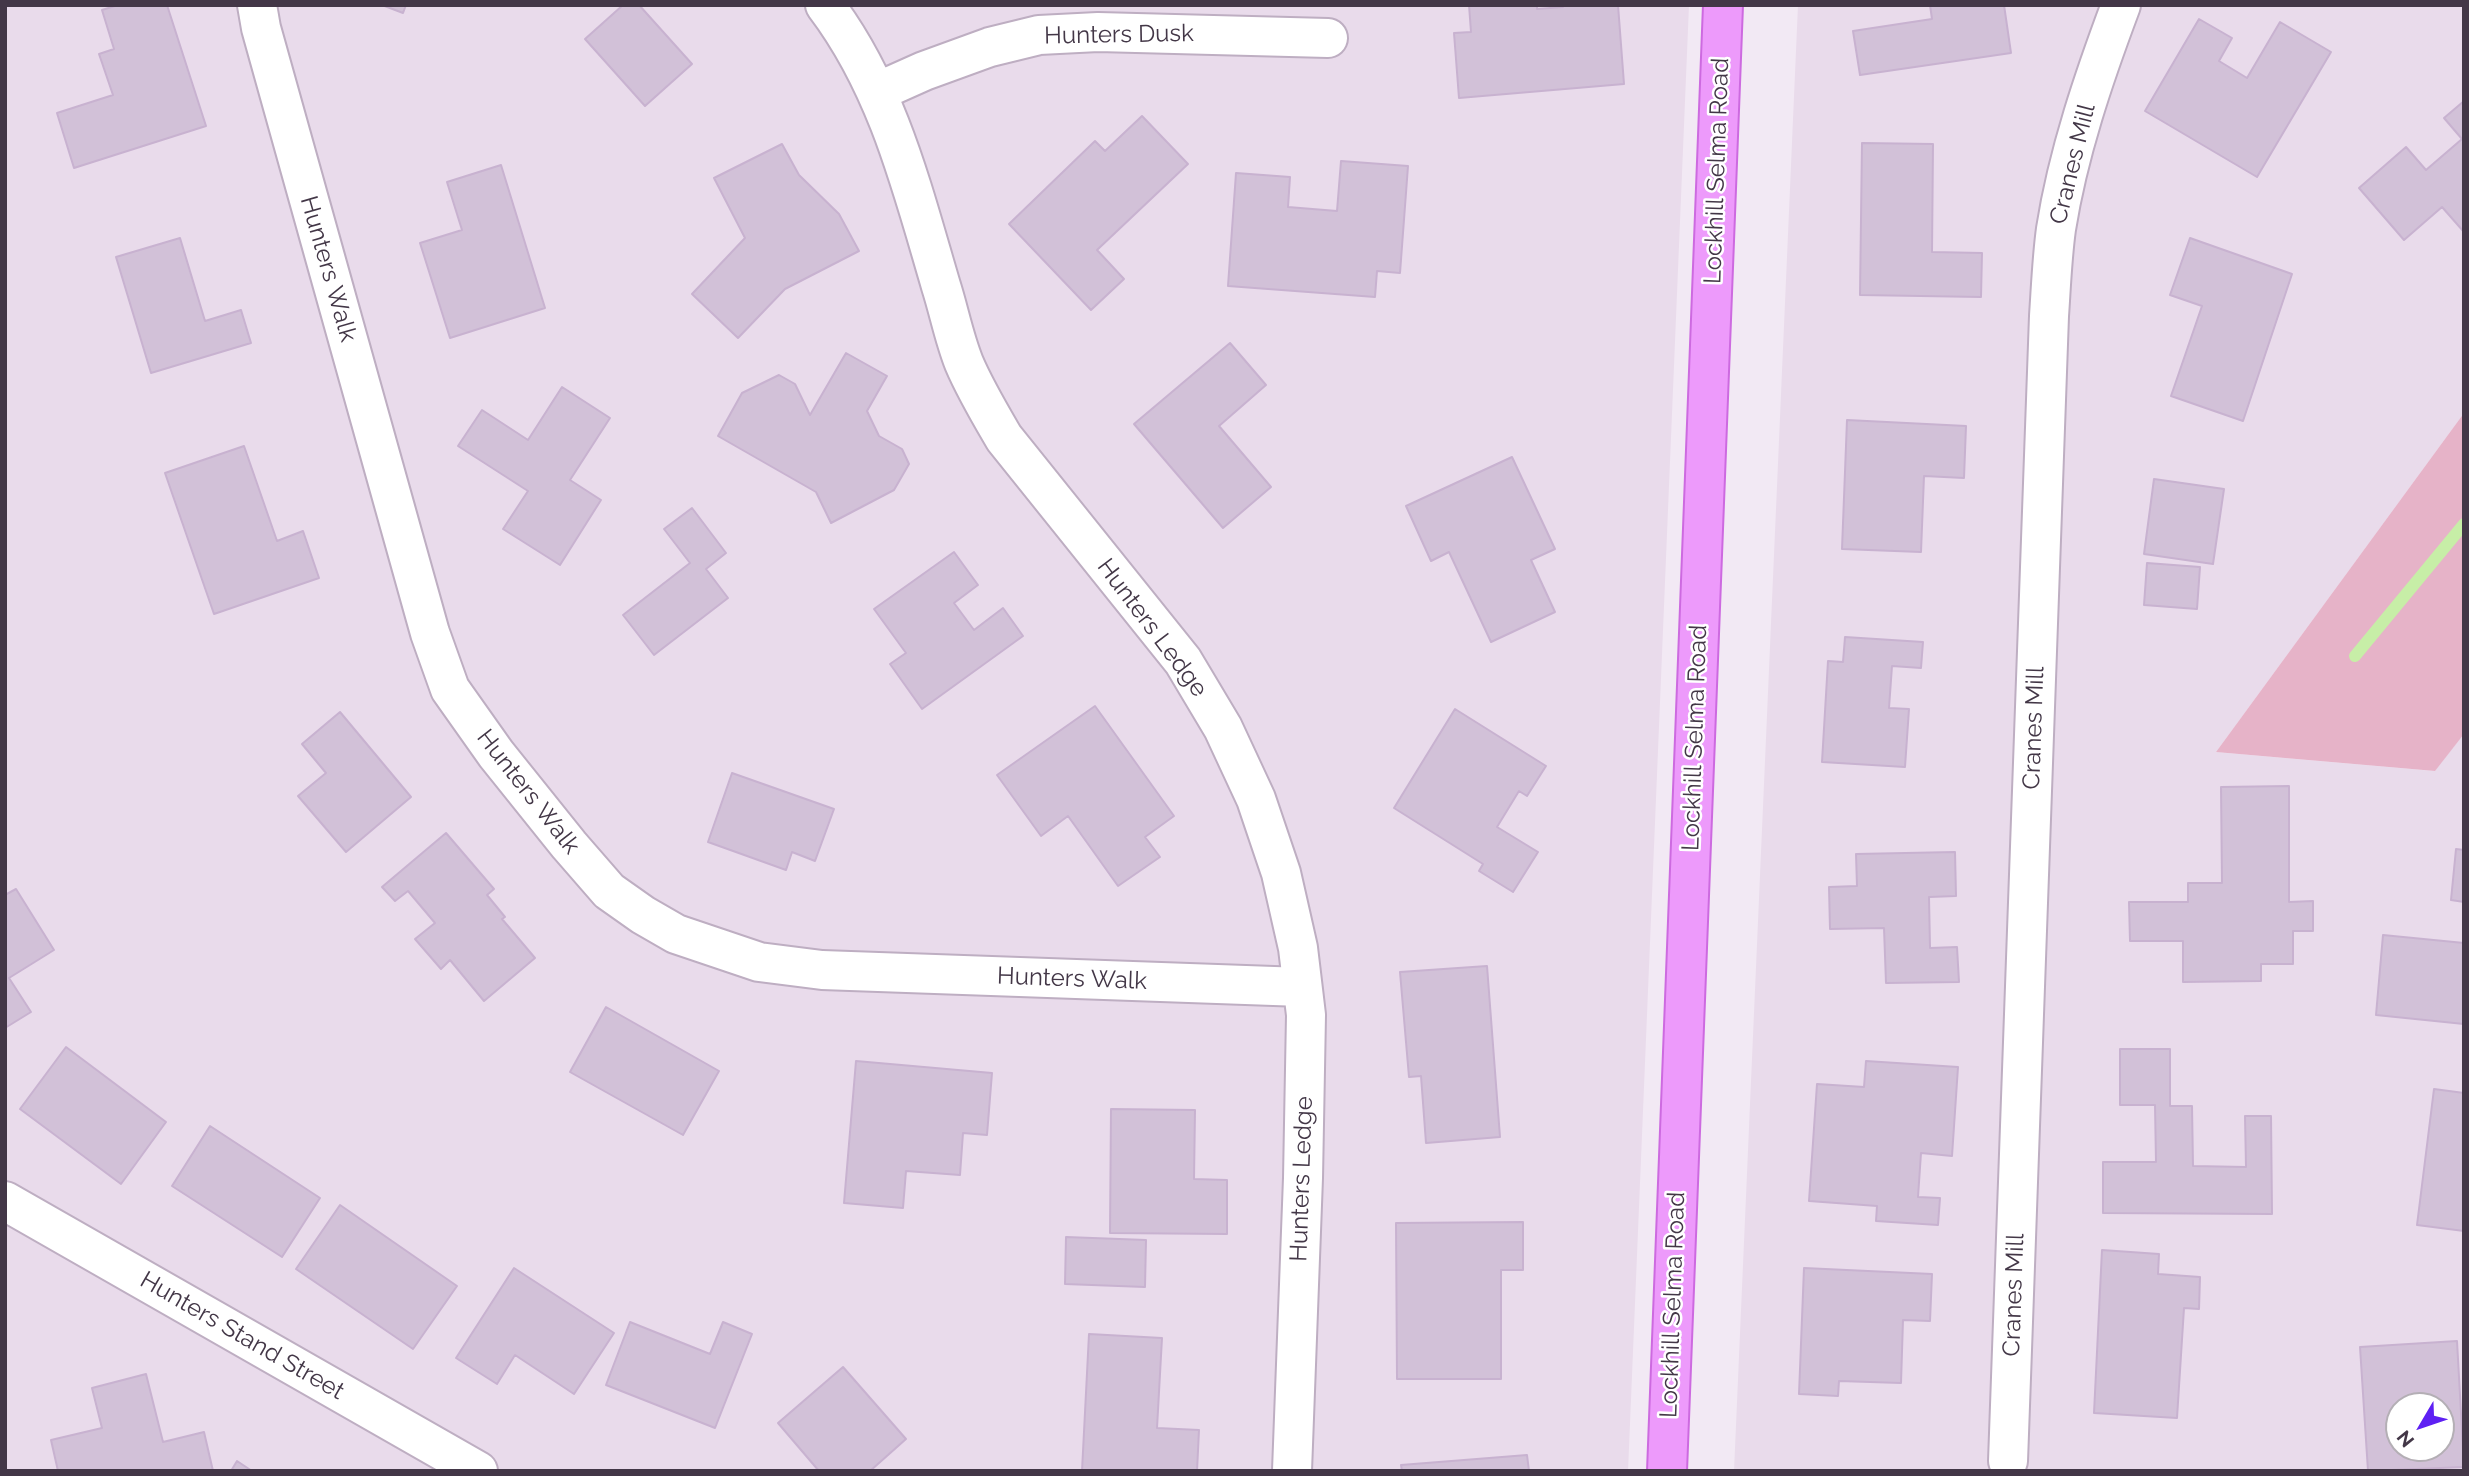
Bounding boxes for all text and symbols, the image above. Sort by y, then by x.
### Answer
street label: Hunters Dusk [1044,19,1194,51]
street label: Lockhill Selma Road [1699,57,1735,285]
street label: Cranes Mill [2044,101,2102,227]
street label: Hunters Walk [293,193,363,345]
street label: Hunters Ledge [1091,553,1213,703]
street label: Lockhill Selma Road [1677,624,1713,852]
street label: Cranes Mill [2017,666,2051,790]
street label: Hunters Walk [470,724,586,860]
street label: Hunters Walk [997,962,1147,996]
street label: Hunters Ledge [1285,1096,1319,1262]
street label: Lockhill Selma Road [1655,1191,1691,1419]
street label: Cranes Mill [1997,1233,2031,1357]
street label: Hunters Stand Street [135,1266,349,1406]
north arrow [2385,1392,2455,1462]
text: N [2392,1426,2418,1452]

